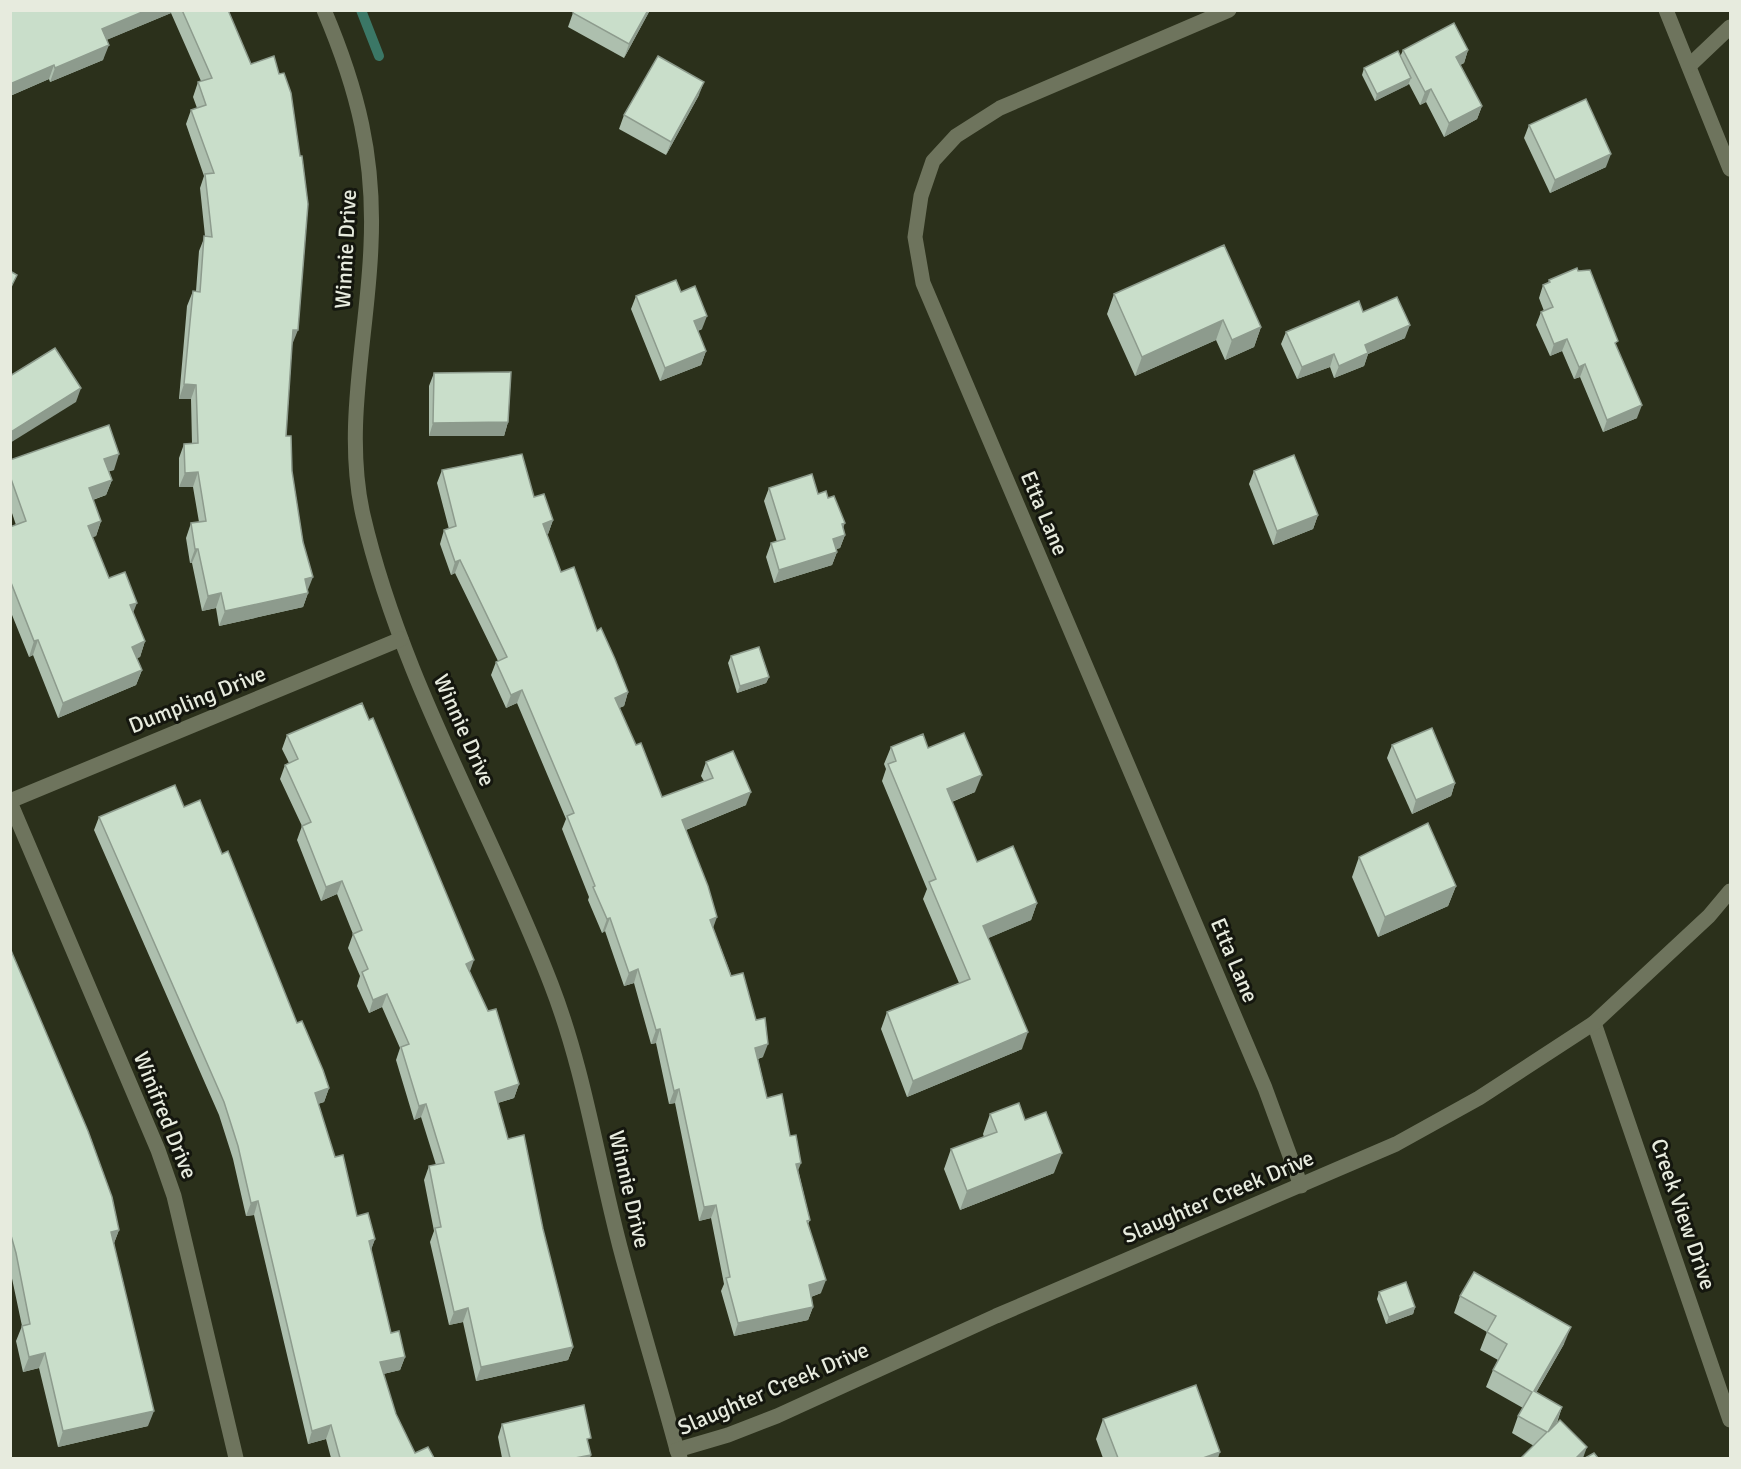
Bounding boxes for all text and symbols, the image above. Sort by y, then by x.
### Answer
street label: Winnie Drive [329,189,362,309]
street label: Etta Lane [1015,467,1074,559]
street label: Dumpling Drive [125,660,270,739]
street label: Winnie Drive [428,670,501,790]
street label: Etta Lane [1205,914,1264,1006]
street label: Winifred Drive [128,1048,203,1183]
street label: Winnie Drive [603,1128,656,1250]
street label: Creek View Drive [1645,1135,1722,1293]
street label: Slaughter Creek Drive [1119,1144,1318,1249]
street label: Slaughter Creek Drive [674,1336,873,1441]

